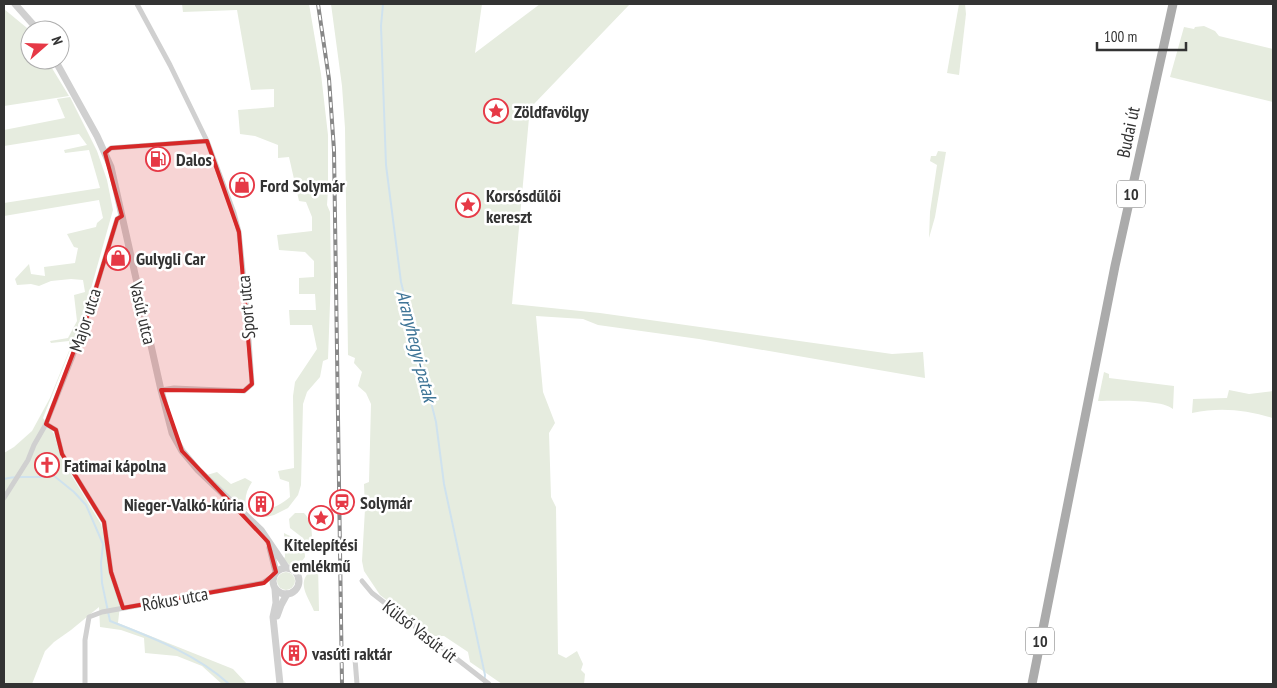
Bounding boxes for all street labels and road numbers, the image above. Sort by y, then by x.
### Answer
street label: Budai út [1111,104,1145,160]
road number: 10 [1117,180,1145,208]
street label: Sport utca [232,274,260,340]
street label: Vasút utca [124,278,161,347]
street label: Major utca [64,285,106,355]
street label: Rókus utca [140,582,210,616]
street label: Külső Vasút út [378,595,462,667]
road number: 10 [1026,627,1054,654]

